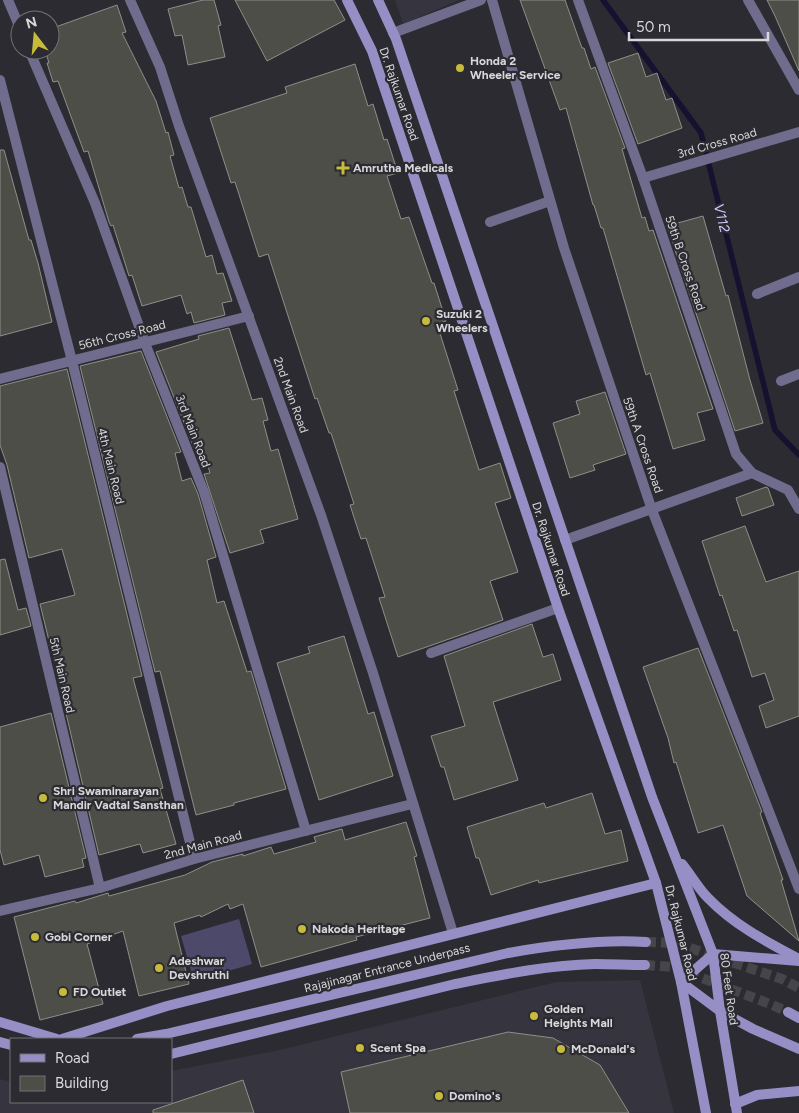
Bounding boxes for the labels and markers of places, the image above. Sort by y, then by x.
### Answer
place label: Honda 2 Wheeler Service [470,54,561,82]
marker: Honda 2 Wheeler Service [454,62,466,74]
place label: Amrutha Medicals [353,161,453,175]
marker: Amrutha Medicals [337,162,349,174]
place label: Suzuki 2 Wheelers [436,307,488,335]
marker: Suzuki 2 Wheelers [420,315,432,327]
place label: Shri Swaminarayan Mandir Vadtal Sansthan [53,784,184,812]
marker: Shri Swaminarayan Mandir Vadtal Sansthan [37,792,49,804]
place label: Nakoda Heritage [312,922,406,936]
marker: Nakoda Heritage [296,923,308,935]
place label: Gobi Corner [45,930,113,944]
marker: Gobi Corner [29,931,41,943]
place label: Adeshwar Devshruthi [169,954,229,982]
marker: Adeshwar Devshruthi [153,962,165,974]
place label: FD Outlet [73,985,127,999]
marker: FD Outlet [57,986,69,998]
place label: Golden Heights Mall [544,1002,613,1030]
marker: Golden Heights Mall [528,1010,540,1022]
place label: Scent Spa [370,1041,426,1055]
marker: Scent Spa [354,1042,366,1054]
place label: McDonald's [571,1042,635,1056]
marker: McDonald's [555,1043,567,1055]
place label: Domino's [449,1089,501,1103]
marker: Domino's [433,1090,445,1102]

